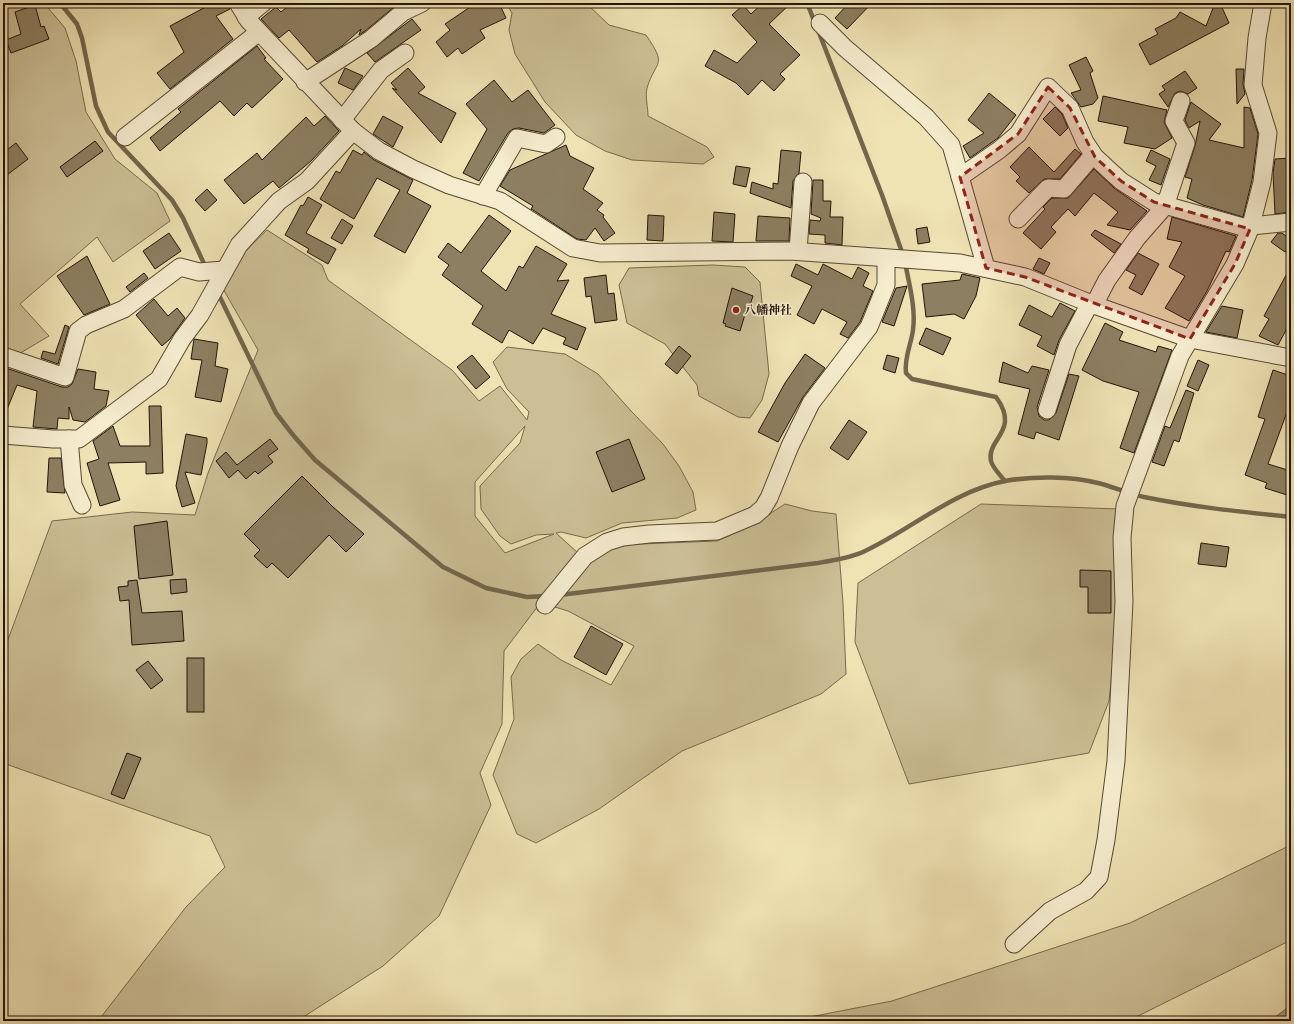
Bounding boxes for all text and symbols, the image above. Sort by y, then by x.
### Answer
place label: 八幡神社 [744,302,792,318]
marker: 八幡神社 [731,305,741,315]

